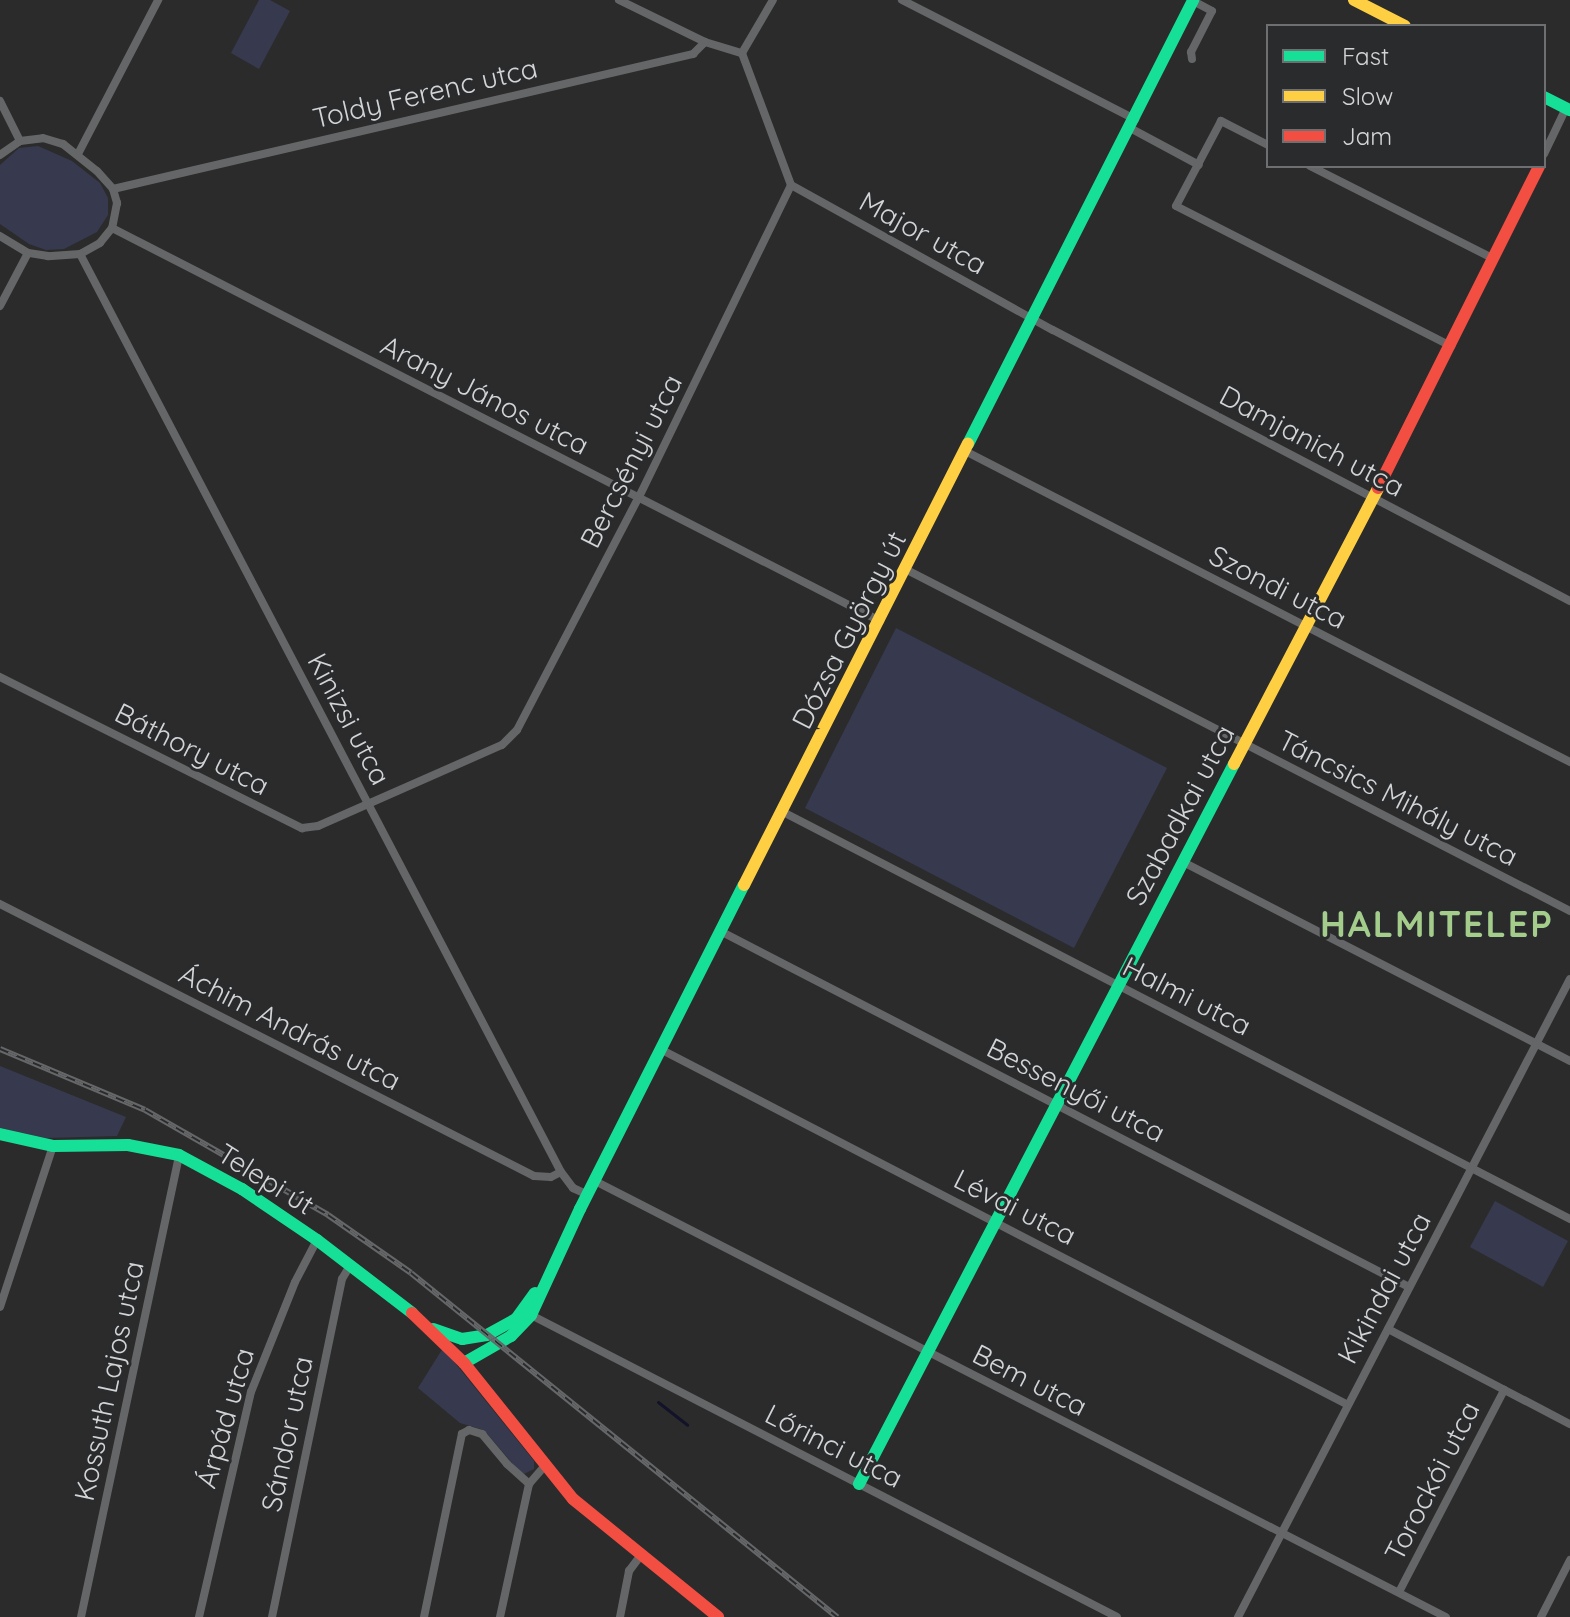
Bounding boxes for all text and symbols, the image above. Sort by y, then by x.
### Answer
legend [1266,24,1546,168]
text: Fast [1342,41,1389,71]
street label: Toldy Ferenc utca [309,51,541,135]
text: Slow [1342,81,1393,111]
text: Jam [1342,121,1392,151]
street label: Major utca [854,184,992,282]
street label: Arany János utca [375,328,595,462]
street label: Bercsényi utca [573,369,689,553]
street label: Damjanich utca [1214,378,1410,504]
street label: Dózsa György út [785,526,913,734]
street label: Szondi utca [1204,538,1352,636]
street label: Kinizsi utca [300,648,398,790]
street label: Báthory utca [109,696,275,802]
street label: Szabadkai utca [1118,719,1242,911]
street label: Táncsics Mihály utca [1273,723,1523,873]
district label: HALMITELEP [1320,902,1554,946]
street label: Halmi utca [1117,949,1257,1043]
street label: Áchim András utca [174,957,406,1097]
street label: Bessenyői utca [981,1031,1171,1149]
street label: Telepi út [212,1136,320,1222]
street label: Lévai utca [948,1162,1082,1252]
street label: Kikindai utca [1330,1207,1438,1369]
street label: Kossuth Lajos utca [67,1258,151,1504]
street label: Bem utca [967,1337,1093,1423]
street label: Árpád utca [189,1344,261,1492]
street label: Sándor utca [254,1353,320,1515]
street label: Torockói utca [1377,1396,1487,1566]
street label: Lőrinci utca [760,1397,908,1495]

